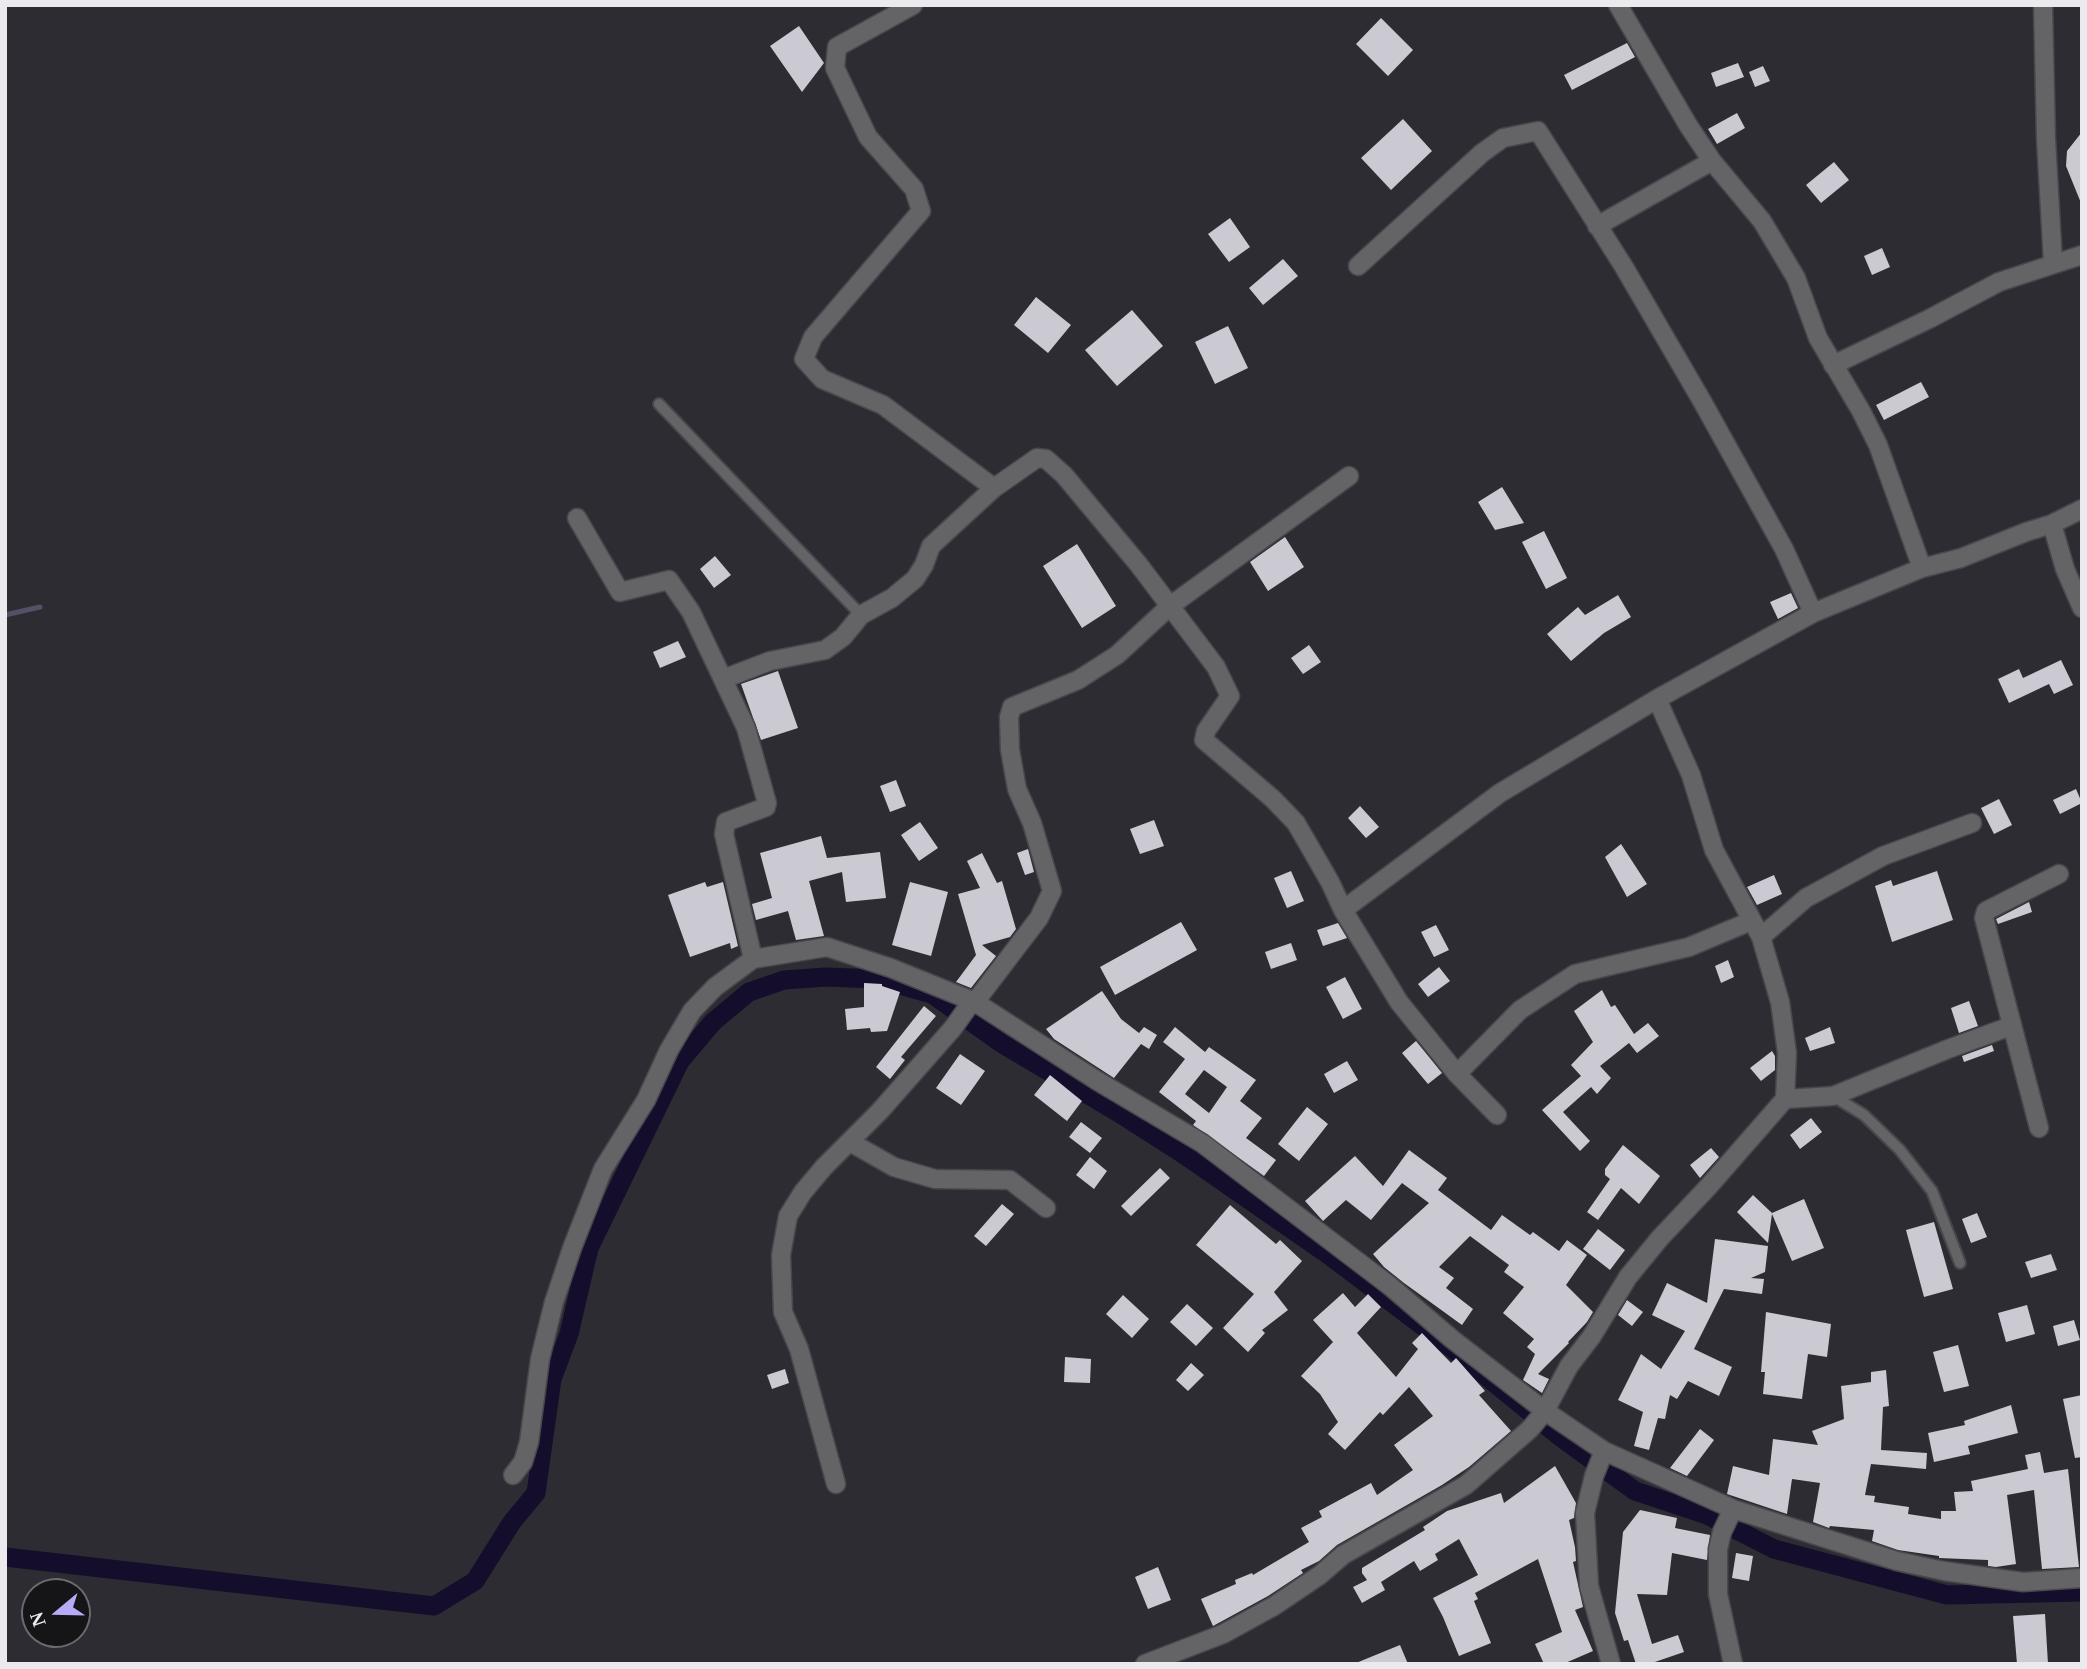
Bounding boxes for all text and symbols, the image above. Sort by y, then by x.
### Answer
north arrow [21,1578,91,1648]
text: N [25,1609,50,1629]

